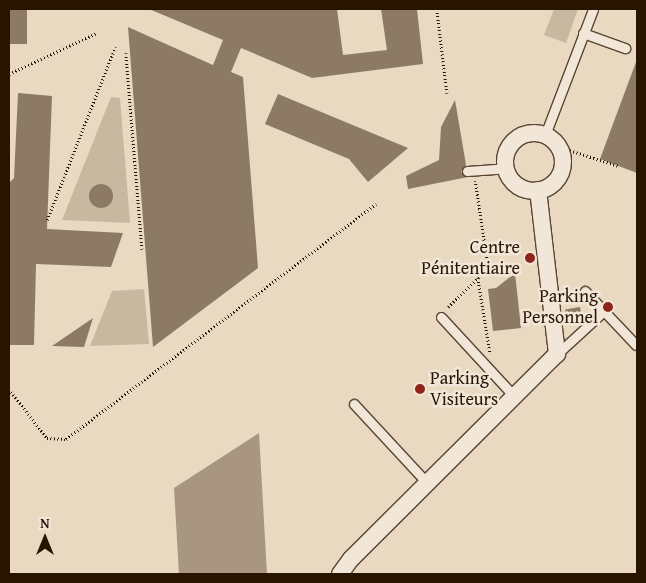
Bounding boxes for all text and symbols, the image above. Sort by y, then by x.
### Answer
place label: Centre Pénitentiaire [421,237,520,280]
marker: Centre Pénitentiaire [524,252,536,264]
place label: Parking Personnel [522,286,598,328]
marker: Parking Personnel [602,301,614,313]
place label: Parking Visiteurs [430,368,498,410]
marker: Parking Visiteurs [414,383,426,395]
north arrow [20,513,70,563]
text: N [40,513,50,533]

